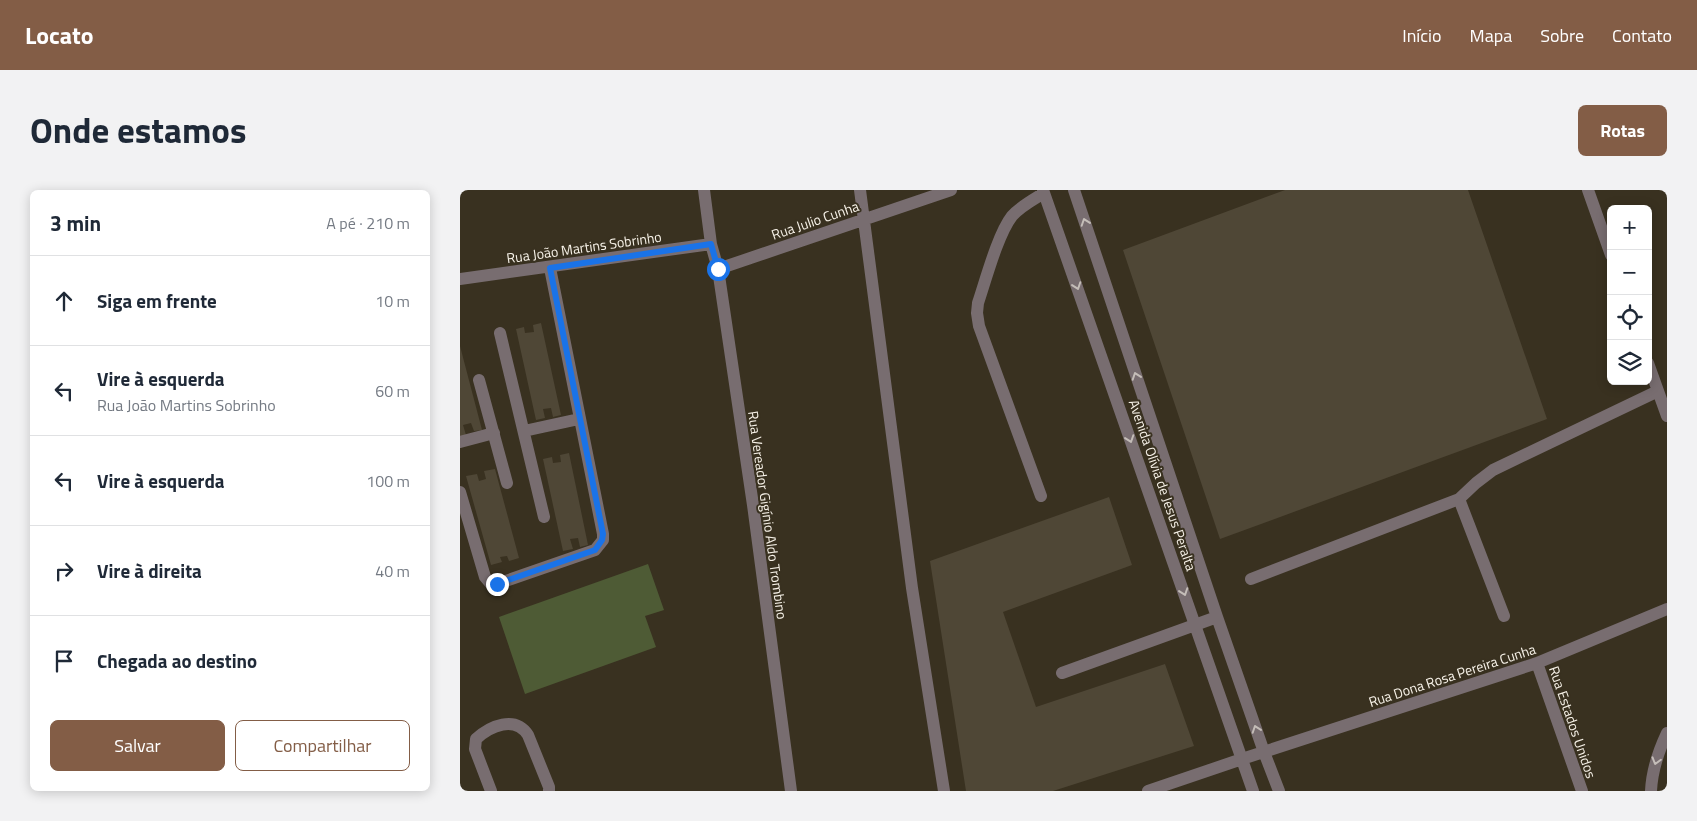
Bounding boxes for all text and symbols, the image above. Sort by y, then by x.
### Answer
text: Locato [25,17,94,53]
text: Início [1402,22,1442,49]
text: Mapa [1470,22,1512,49]
text: Sobre [1540,22,1584,49]
text: Contato [1612,22,1672,49]
text: Onde estamos [30,103,246,157]
button: Rotas [1578,105,1667,156]
street label: Rua Julio Cunha [768,195,862,245]
map controls [1607,205,1652,385]
button: + [1607,205,1652,250]
text: 3 min [50,207,101,239]
text: A pé · 210 m [326,211,410,235]
one-way arrow [1081,218,1091,227]
street label: Rua João Martins Sobrinho [505,226,663,268]
button: − [1607,250,1652,295]
route start [707,258,730,281]
one-way arrow [1071,281,1081,289]
text: Siga em frente [97,286,217,315]
icon: ahead [50,287,78,315]
text: 10 m [375,289,410,313]
button: locate [1607,295,1652,340]
button: layers [1607,340,1652,385]
text: Vire à esquerda [97,364,225,393]
one-way arrow [1132,373,1142,381]
icon: left [50,377,78,405]
text: 60 m [375,379,410,403]
text: Rua João Martins Sobrinho [97,393,276,417]
street label: Avenida Olívia de Jesus Peralta [1124,397,1202,573]
street label: Rua Vereador Gigínio Aldo Trombino [743,409,793,621]
one-way arrow [1125,434,1135,443]
text: Vire à esquerda [97,466,225,495]
icon: left [50,467,78,495]
text: 100 m [366,469,410,493]
text: Vire à direita [97,556,202,585]
icon: right [50,557,78,585]
text: 40 m [375,559,410,583]
route end [486,573,509,596]
one-way arrow [1178,587,1188,596]
street label: Rua Dona Rosa Pereira Cunha [1366,638,1538,712]
text: Chegada ao destino [97,646,257,675]
icon: arrive [50,647,78,675]
street label: Rua Estados Unidos [1544,663,1602,781]
button: Salvar [50,720,225,771]
button: Compartilhar [235,720,410,771]
one-way arrow [1252,725,1262,734]
one-way arrow [1651,757,1661,765]

